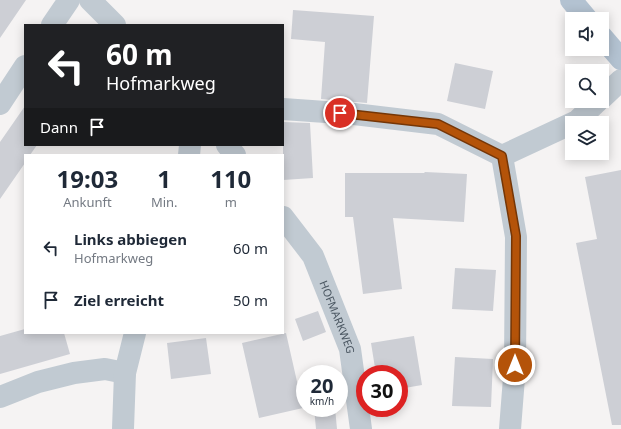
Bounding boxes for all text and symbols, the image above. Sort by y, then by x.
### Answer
map controls [565,12,609,160]
button: sound [565,12,609,56]
text: 60 m [106,35,173,73]
icon: left [40,40,92,92]
button: search [565,64,609,108]
text: Hofmarkweg [106,71,216,95]
pin [323,96,357,130]
icon: arrive [329,102,351,124]
icon: arrive [86,116,108,138]
button: layers [565,116,609,160]
text: Dann [40,117,78,137]
text: 19:03 [57,162,118,195]
text: 1 [157,162,171,195]
text: 110 [210,162,251,195]
text: Ankunft [63,193,112,211]
text: Min. [151,193,178,211]
text: m [225,193,237,211]
text: Links abbiegen [74,229,187,249]
icon: left [40,237,62,259]
text: 60 m [233,238,268,258]
text: Hofmarkweg [74,249,153,267]
street label: HOFMARKWEG [316,278,359,354]
icon: arrive [40,289,62,311]
text: Ziel erreicht [74,290,164,310]
text: 50 m [233,290,268,310]
position arrow [494,344,536,386]
speed limit sign: 30 [356,365,408,417]
text: 20 [311,372,333,399]
text: km/h [310,394,334,408]

